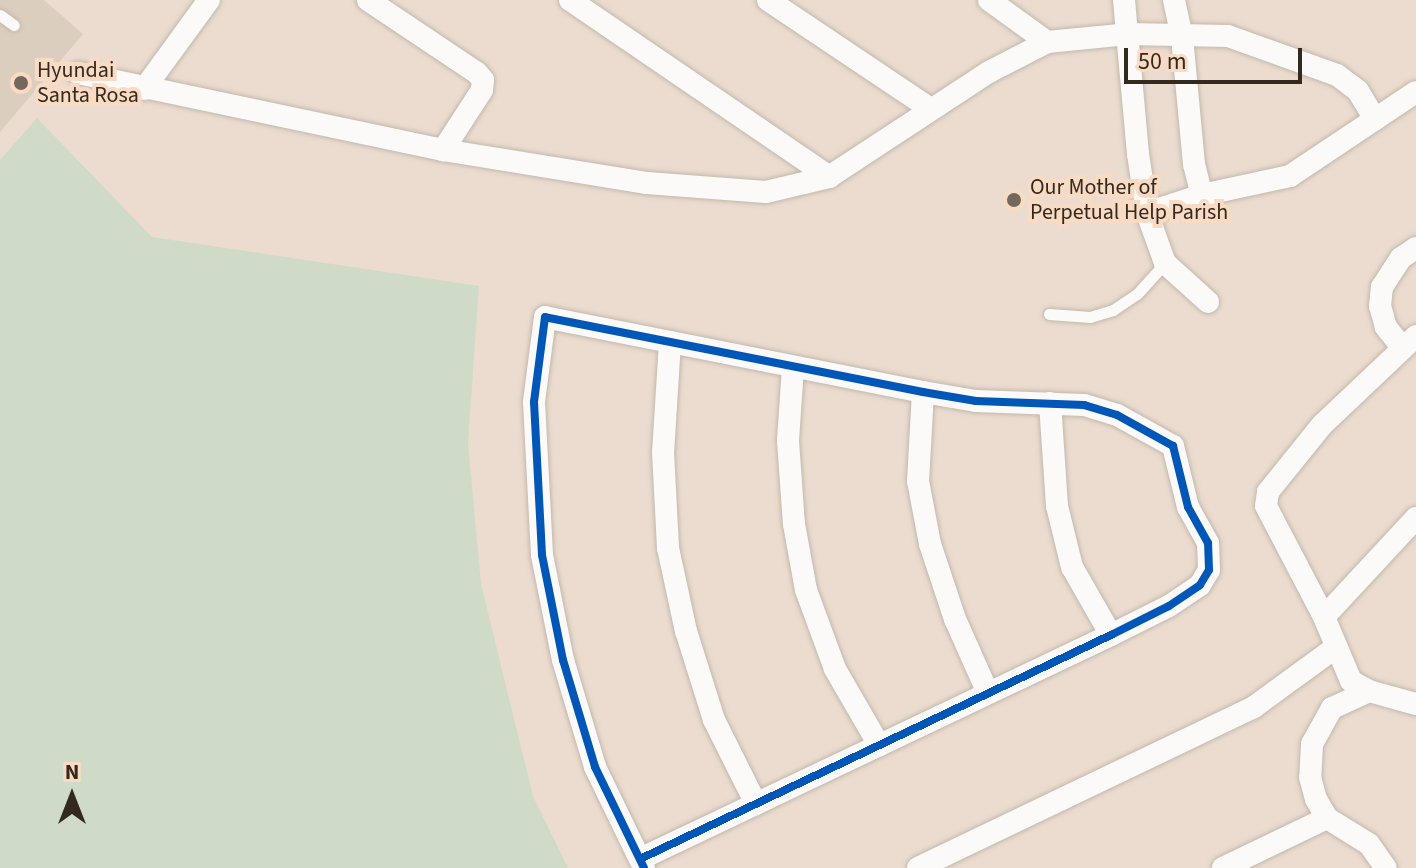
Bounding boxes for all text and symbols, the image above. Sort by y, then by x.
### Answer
scale bar [1128,32,1306,82]
text: 50 m [1138,44,1187,79]
place label: Hyundai Santa Rosa [37,57,139,108]
marker: Hyundai Santa Rosa [12,74,30,92]
place label: Our Mother of Perpetual Help Parish [1030,174,1228,226]
marker: Our Mother of Perpetual Help Parish [1005,191,1023,209]
north arrow [32,756,112,836]
text: N [65,756,79,788]

